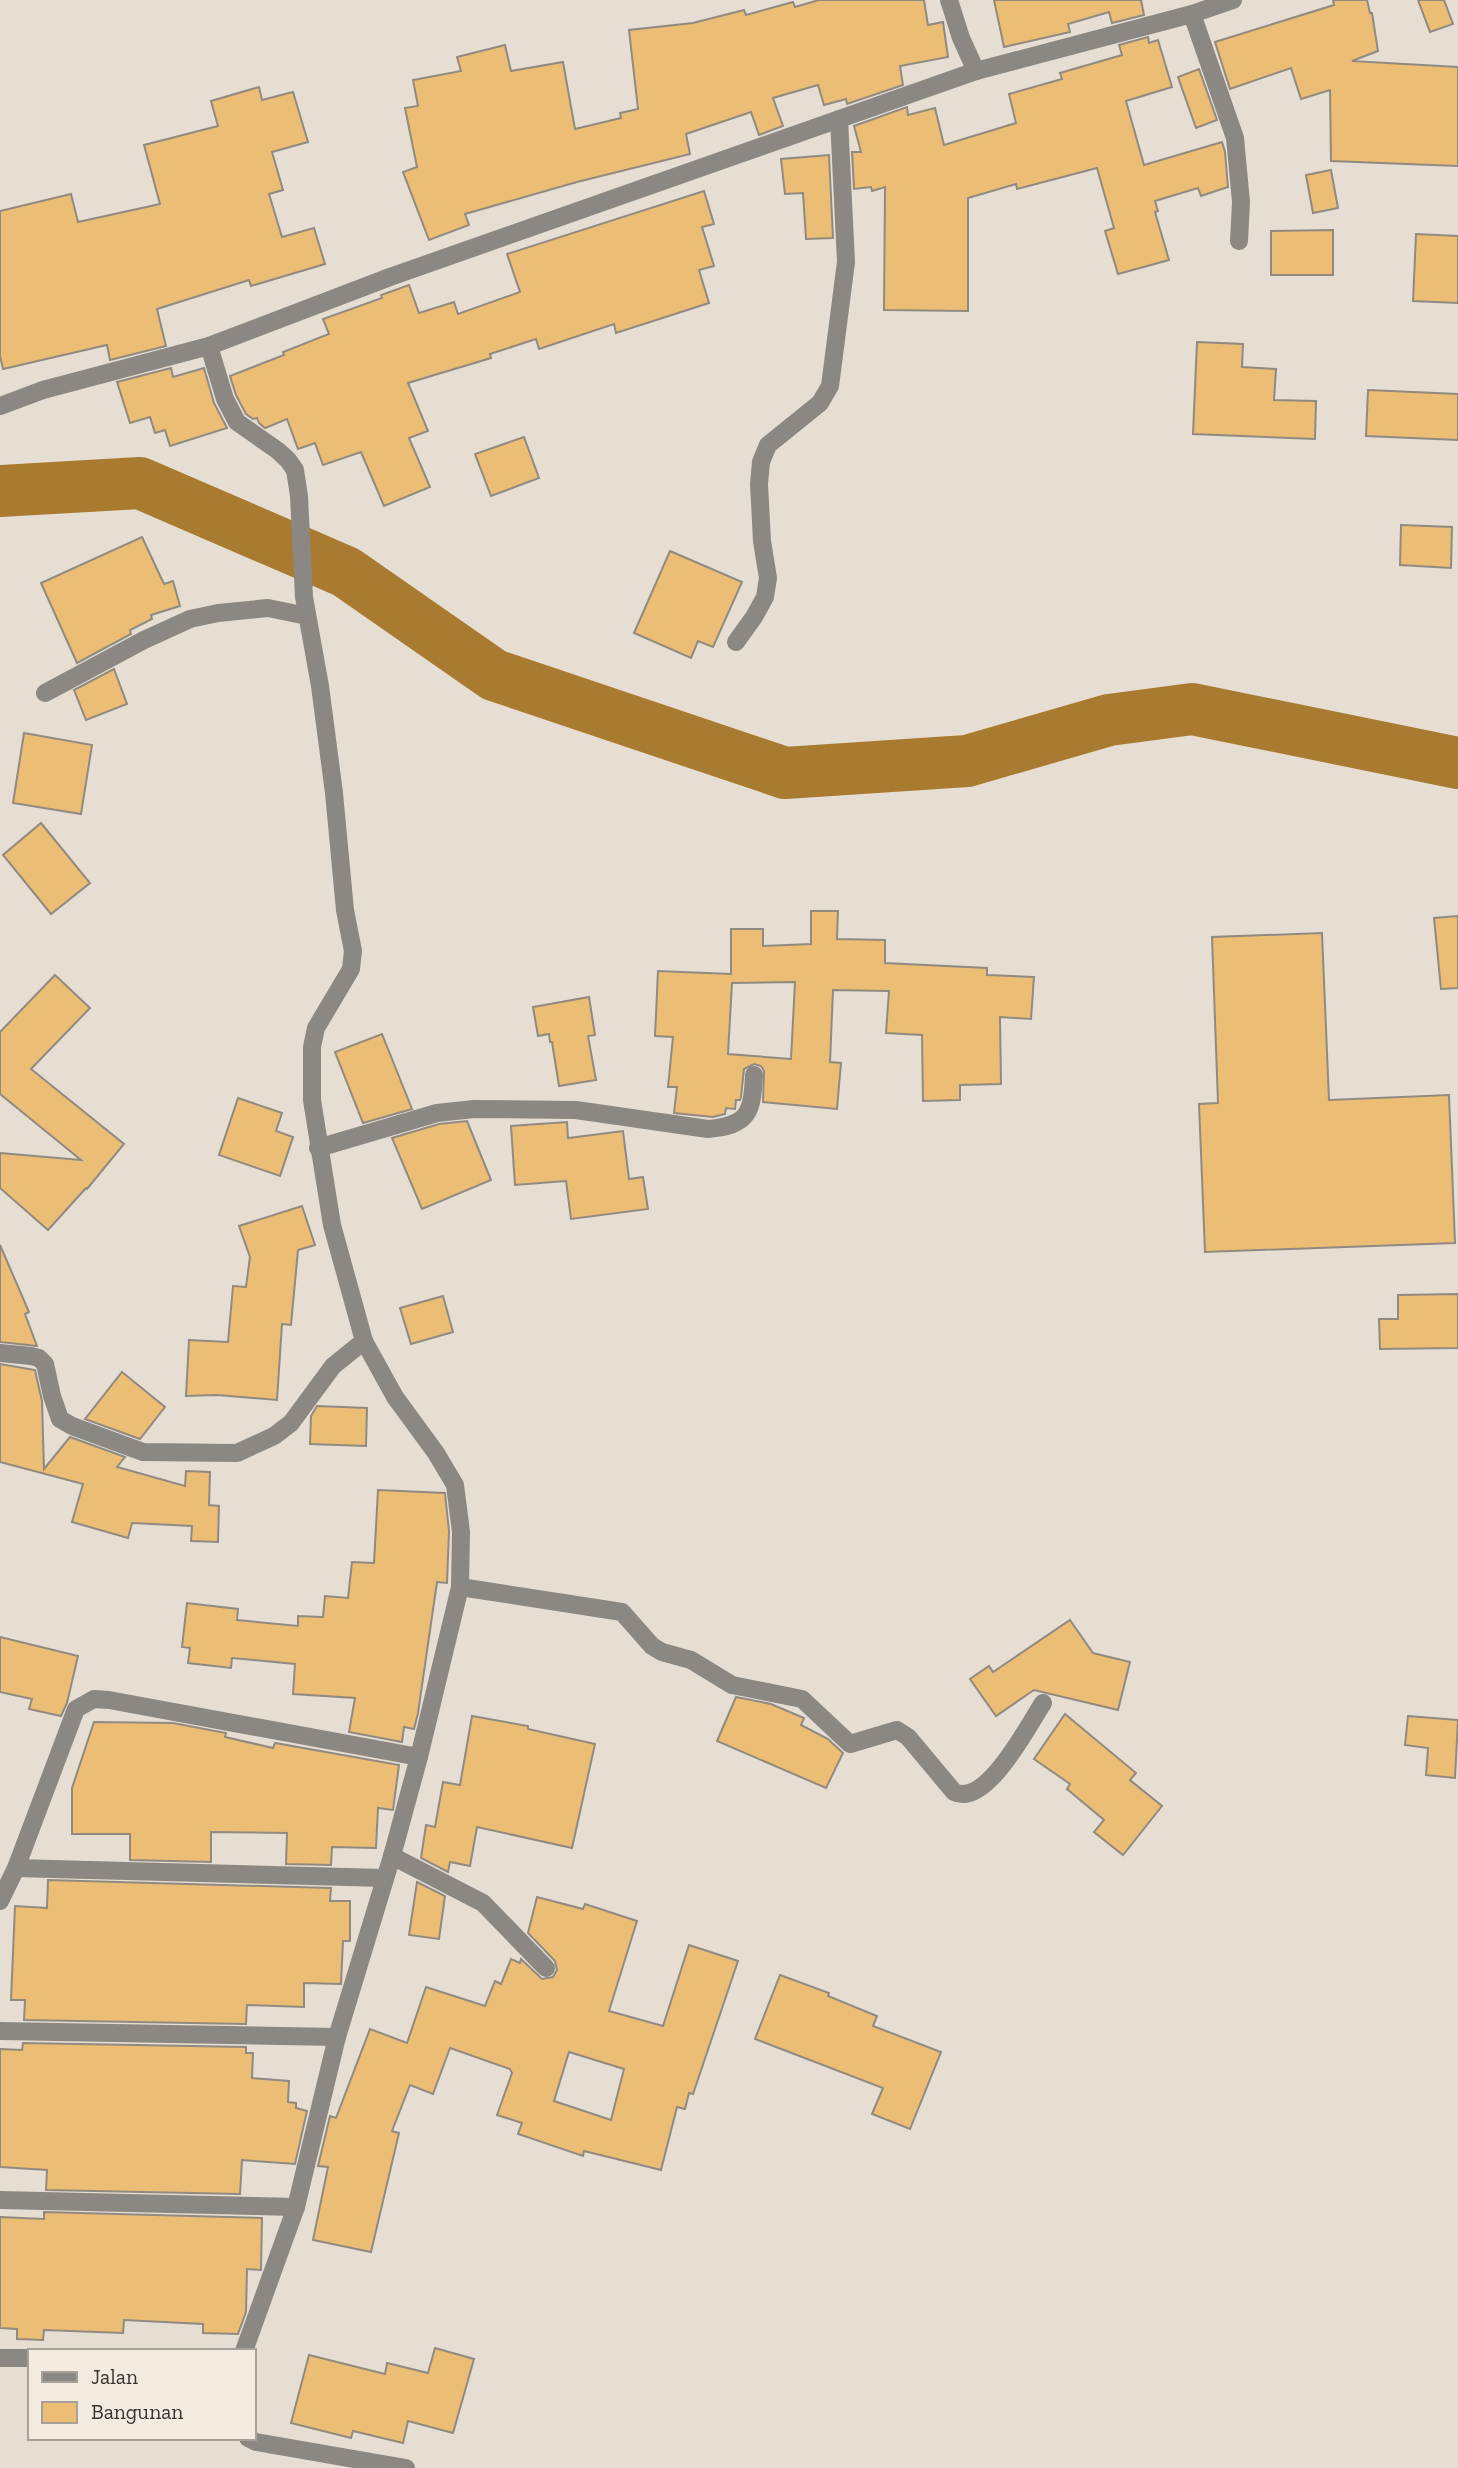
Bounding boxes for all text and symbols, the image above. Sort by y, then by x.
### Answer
legend [28,2349,256,2440]
text: Jalan [91,2364,138,2389]
text: Bangunan [91,2399,183,2424]

